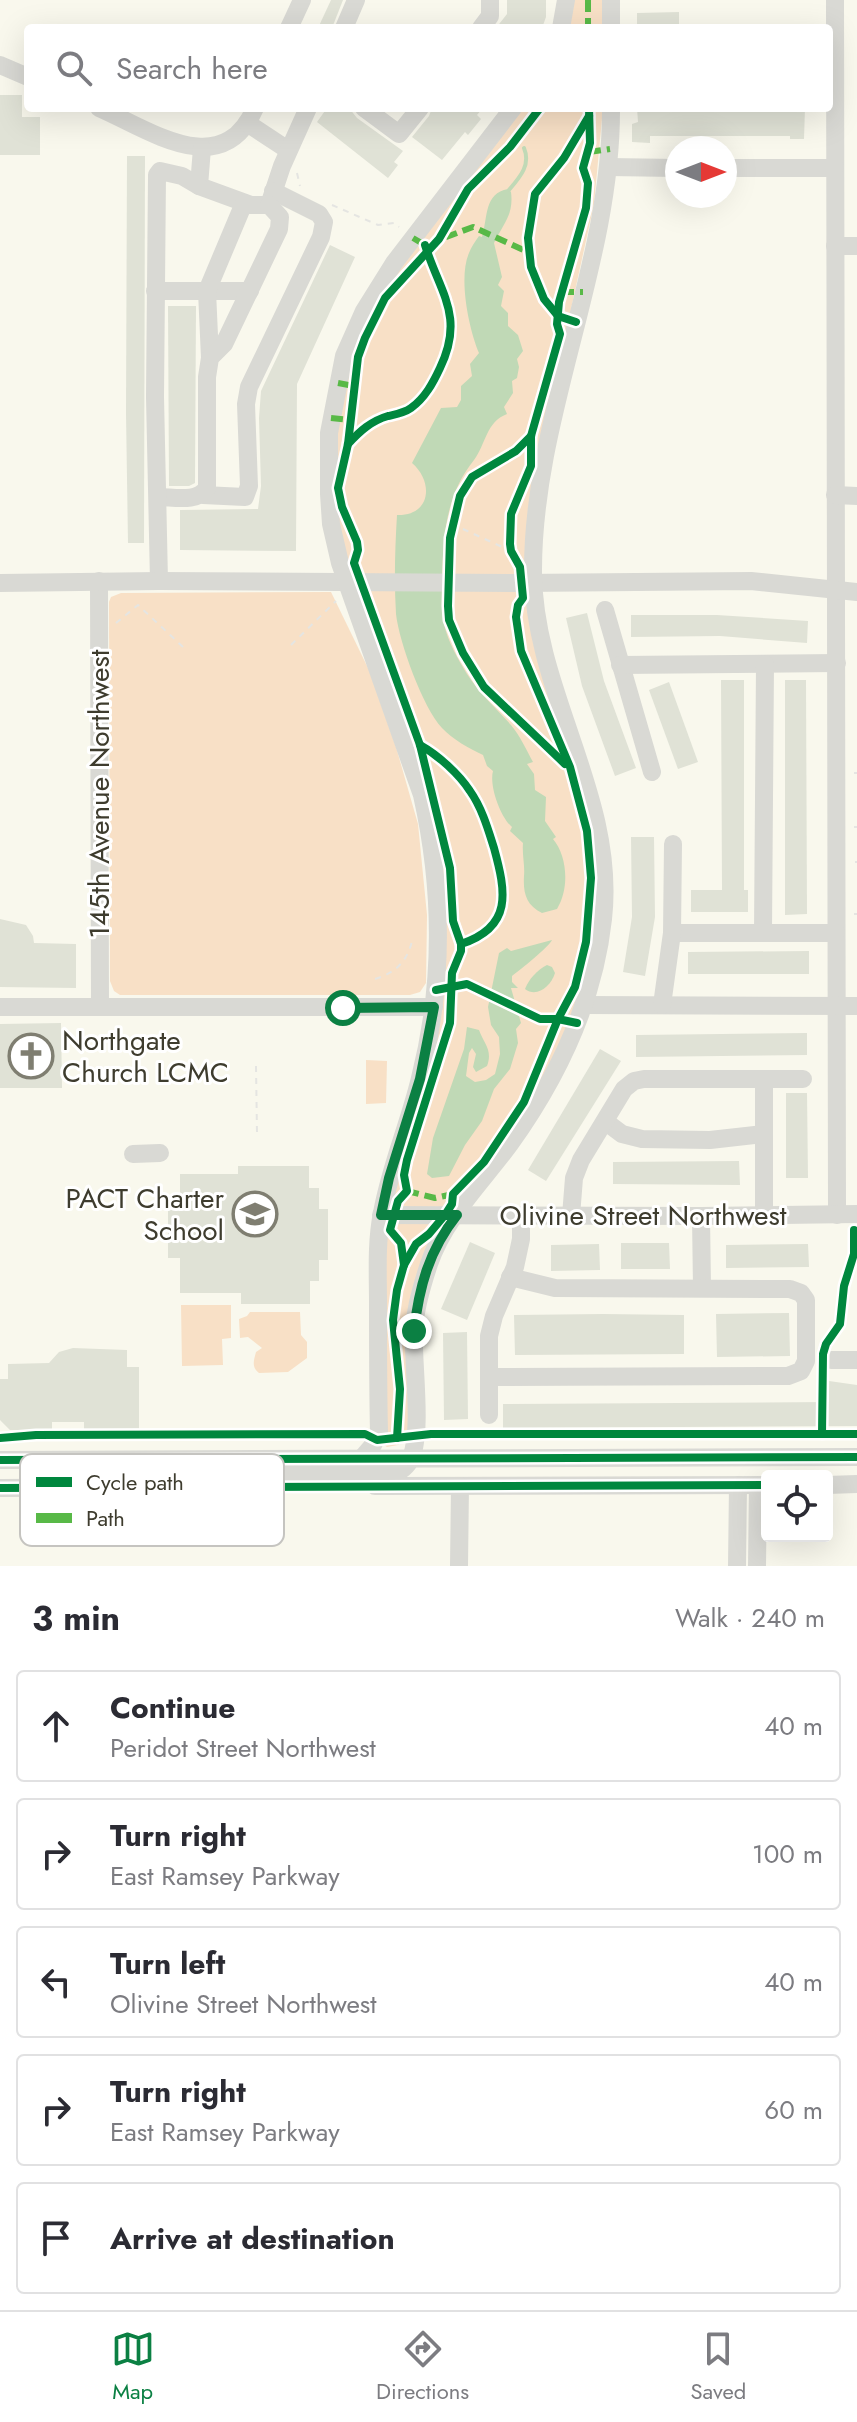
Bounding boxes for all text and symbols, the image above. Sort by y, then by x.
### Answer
search box [24,24,833,112]
icon: search [52,46,96,90]
text: Search here [116,47,268,90]
north arrow [665,136,737,208]
street label: 145th Avenue Northwest [79,649,120,939]
route start [325,990,361,1026]
place label: Northgate Church LCMC [62,1020,229,1093]
church icon: Northgate Church LCMC [7,1032,55,1080]
place label: PACT Charter School [66,1178,224,1251]
school or university icon: PACT Charter School [231,1190,279,1238]
street label: Olivine Street Northwest [499,1195,787,1236]
route end [396,1313,432,1349]
legend [20,1454,284,1546]
text: Cycle path [86,1466,184,1498]
map controls [761,1470,833,1542]
button: locate [761,1470,833,1542]
text: Path [86,1502,125,1534]
text: 3 min [32,1594,120,1643]
text: Walk · 240 m [675,1599,825,1637]
text: Continue [110,1686,236,1729]
icon: ahead [34,1704,78,1748]
text: 40 m [764,1707,823,1745]
text: Peridot Street Northwest [110,1729,376,1767]
text: Turn right [110,1814,246,1857]
icon: right [34,1832,78,1876]
text: 100 m [752,1835,823,1873]
text: East Ramsey Parkway [110,1857,340,1895]
text: Turn left [110,1942,225,1985]
icon: left [34,1960,78,2004]
text: 40 m [764,1963,823,2001]
text: Olivine Street Northwest [110,1985,377,2023]
text: Turn right [110,2070,246,2113]
icon: right [34,2088,78,2132]
text: 60 m [764,2091,823,2129]
text: East Ramsey Parkway [110,2113,340,2151]
icon: arrive [34,2216,78,2260]
text: Arrive at destination [110,2217,395,2260]
tab: Map [111,2327,155,2407]
tab: Directions [376,2327,469,2407]
tab: Saved [691,2327,746,2407]

